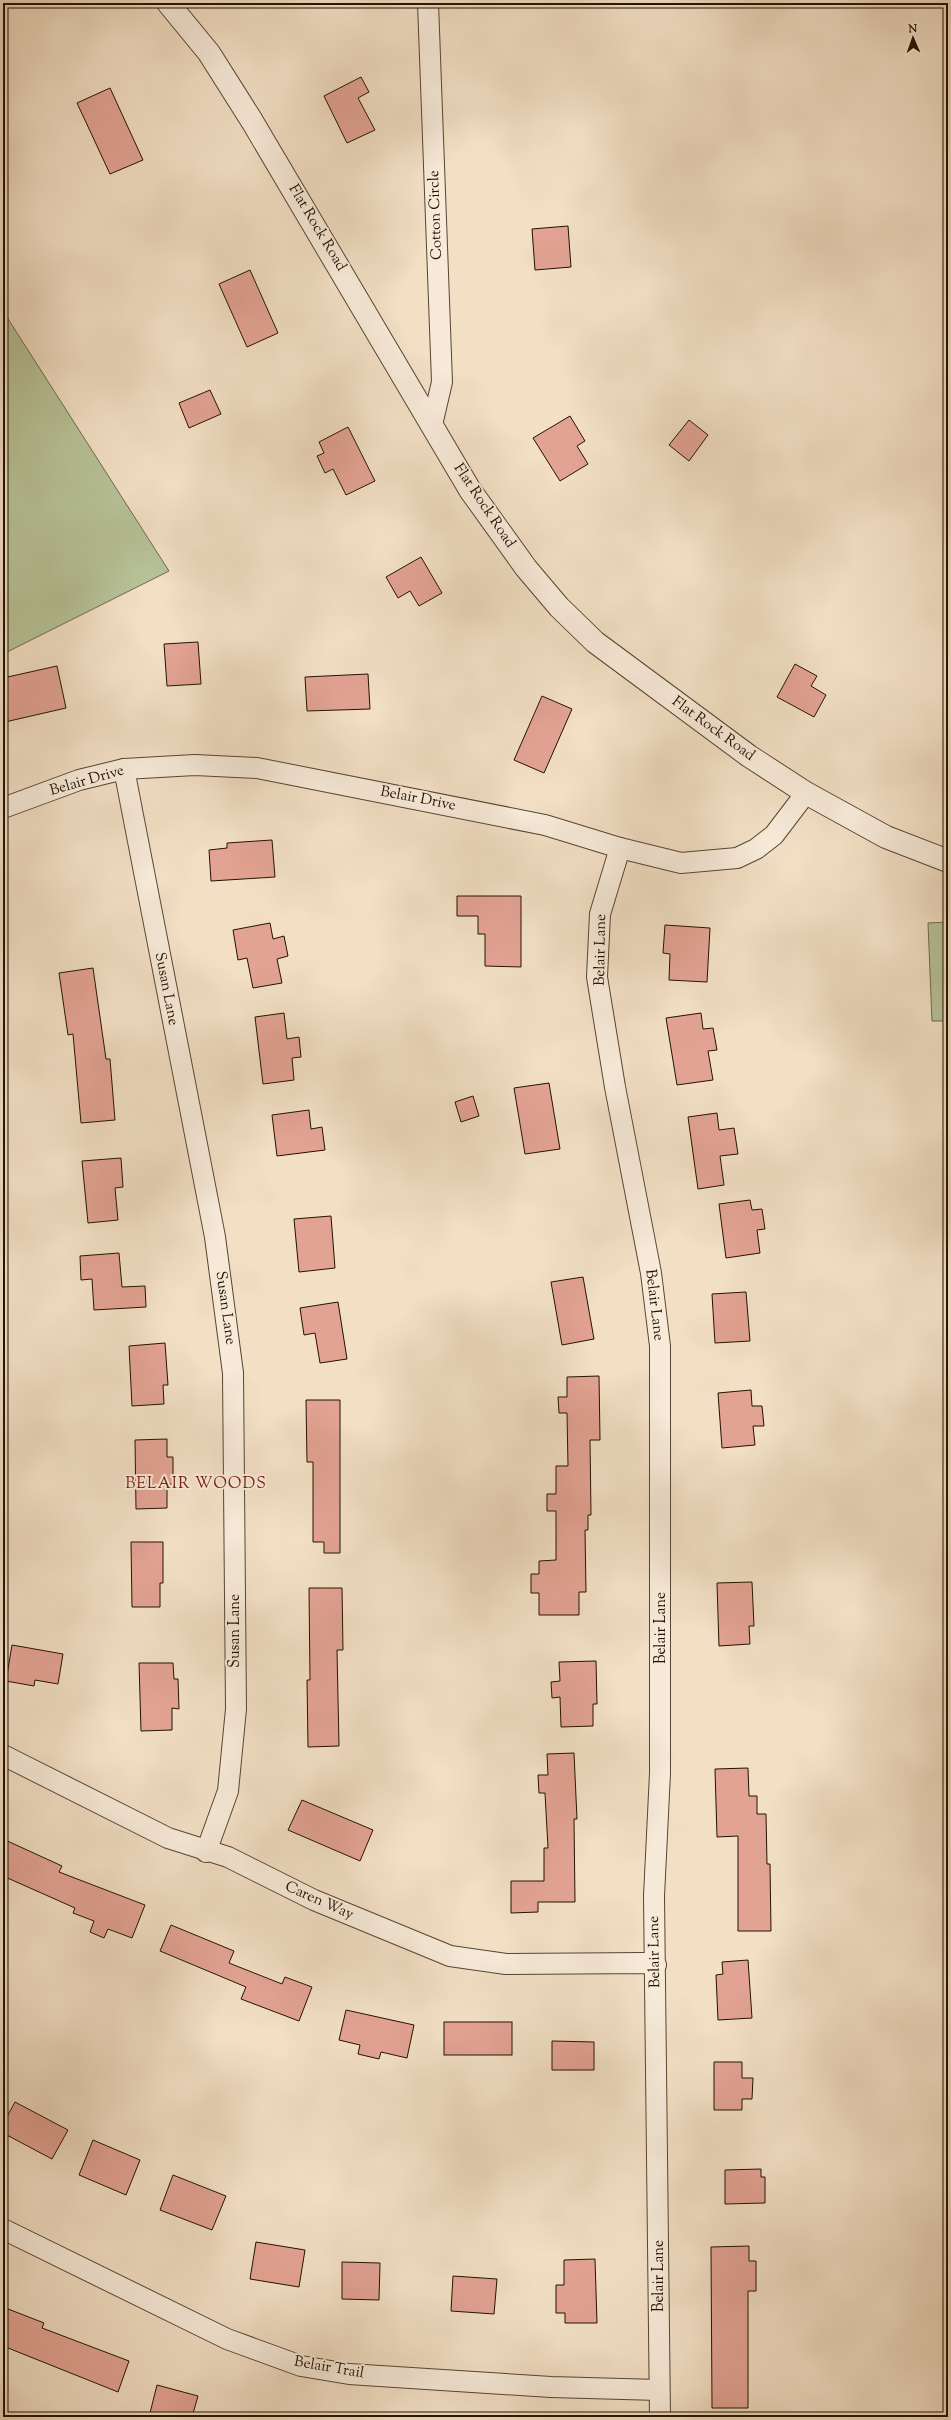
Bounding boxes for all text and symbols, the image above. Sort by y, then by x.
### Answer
north arrow [893,18,933,58]
text: N [907,21,918,37]
street label: Cotton Circle [424,170,448,260]
street label: Flat Rock Road [283,181,351,276]
street label: Flat Rock Road [448,460,520,553]
street label: Flat Rock Road [667,692,759,767]
street label: Belair Drive [47,760,127,802]
street label: Belair Drive [378,781,458,817]
street label: Belair Lane [590,914,612,986]
street label: Susan Lane [149,951,183,1027]
street label: Belair Lane [639,1268,669,1342]
street label: Susan Lane [209,1270,241,1346]
district label: BELAIR WOODS [125,1473,267,1496]
street label: Belair Lane [651,1592,672,1664]
street label: Susan Lane [225,1594,246,1668]
street label: Caren Way [281,1877,357,1926]
street label: Belair Lane [644,1916,666,1988]
street label: Belair Lane [649,2240,670,2312]
street label: Belair Trail [292,2352,366,2384]

